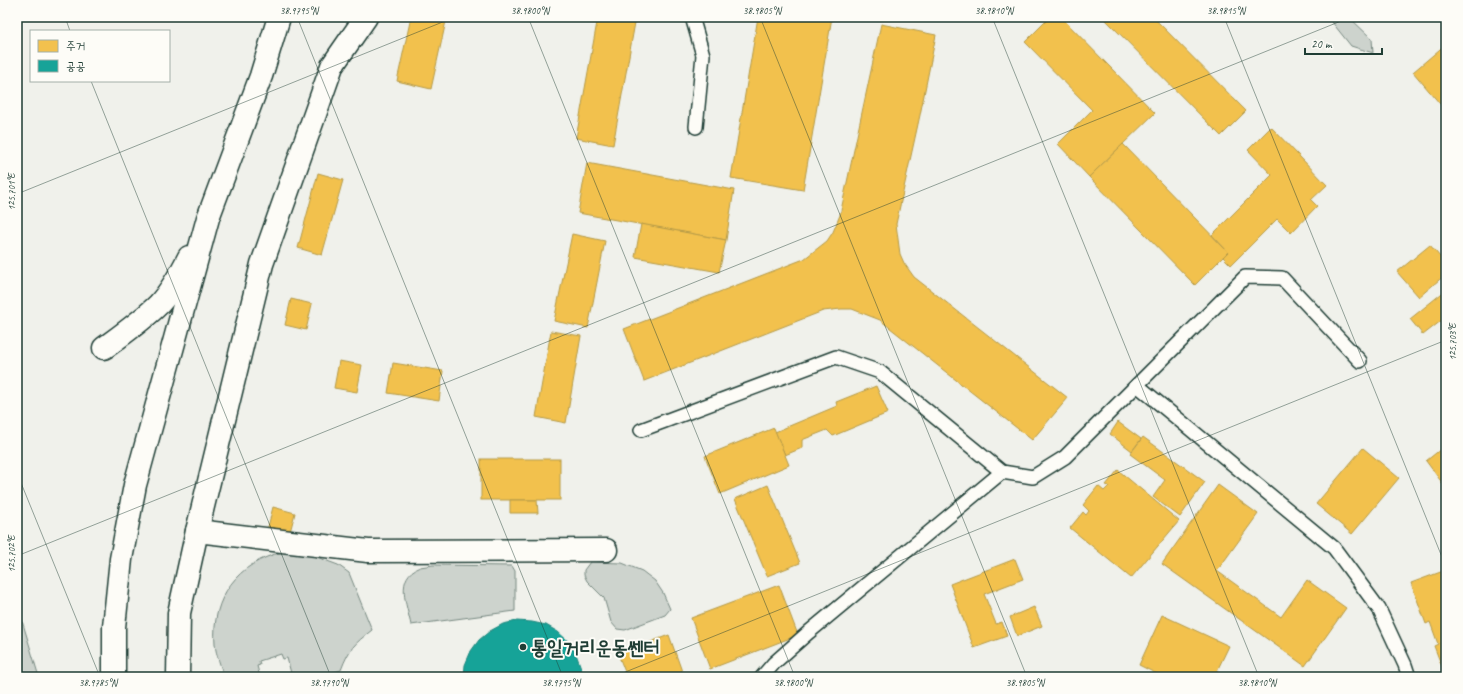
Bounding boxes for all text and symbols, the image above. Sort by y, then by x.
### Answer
text: 38.9795°N [280,4,320,17]
text: 38.9800°N [511,4,551,17]
text: 38.9805°N [743,4,783,17]
text: 38.9810°N [975,4,1015,17]
text: 38.9815°N [1207,4,1247,17]
legend [30,30,170,82]
scale bar [1305,30,1382,56]
text: 20 m [1311,36,1333,52]
text: 주거 [66,38,85,54]
text: 공공 [66,58,85,74]
text: 125.701°E [5,172,18,211]
text: 125.703°E [1446,322,1459,361]
text: 125.702°E [5,534,18,573]
place label: 통일거리운동쎈터 [531,635,660,660]
marker: 통일거리운동쎈터 [518,642,528,652]
text: 38.9785°N [79,676,119,689]
text: 38.9790°N [310,676,350,689]
text: 38.9795°N [542,676,582,689]
text: 38.9800°N [774,676,814,689]
text: 38.9805°N [1006,676,1046,689]
text: 38.9810°N [1238,676,1278,689]

